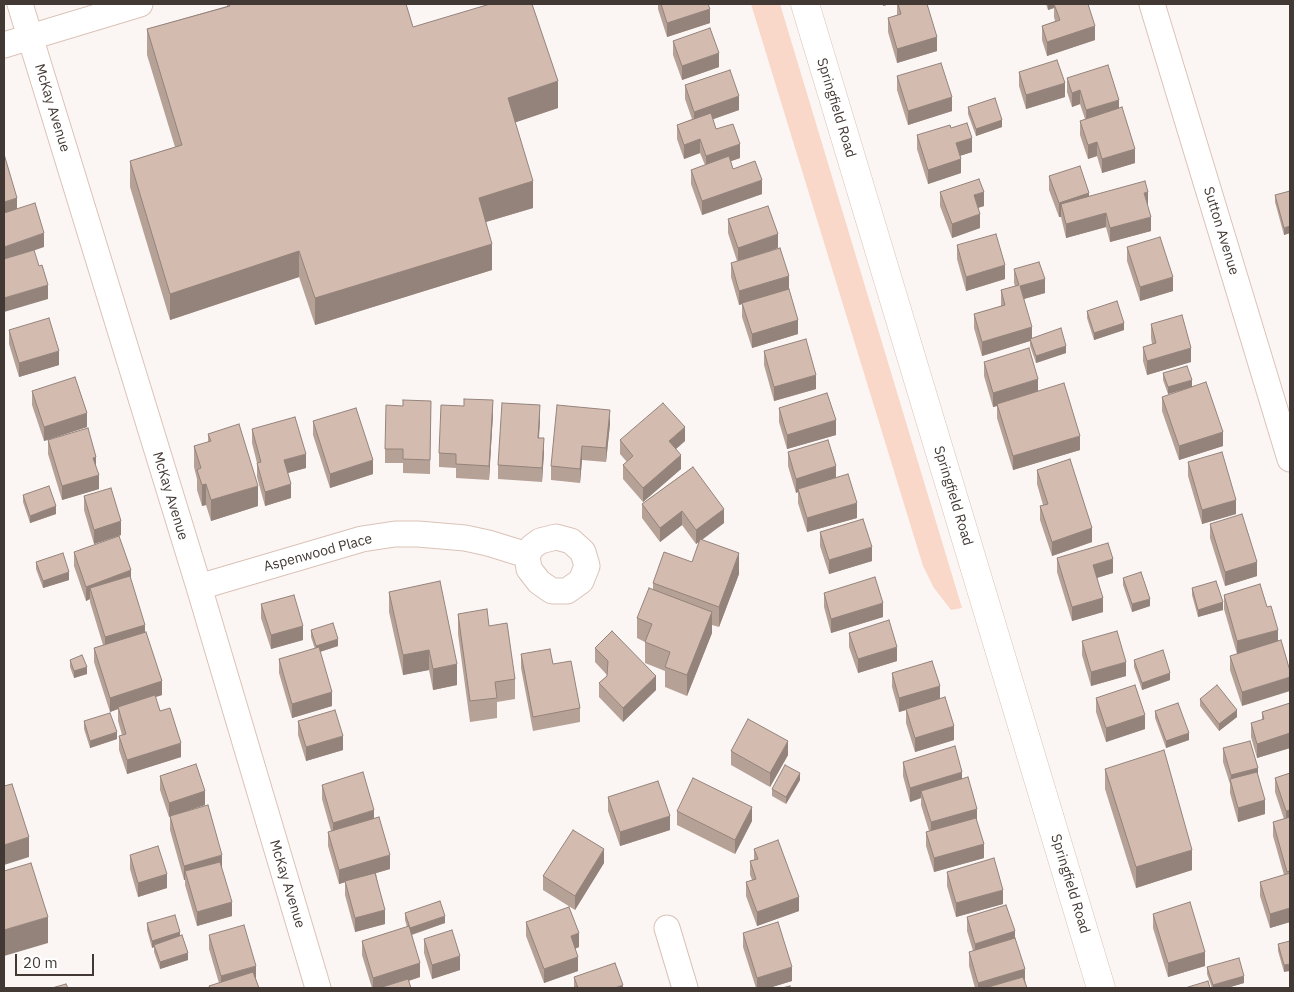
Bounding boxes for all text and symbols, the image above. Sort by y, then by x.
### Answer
street label: Springfield Road [813,56,859,160]
street label: McKay Avenue [31,62,73,154]
street label: Sutton Avenue [1200,185,1242,277]
street label: Springfield Road [930,444,976,548]
street label: McKay Avenue [149,450,191,542]
street label: Aspenwood Place [262,530,374,576]
street label: Springfield Road [1047,832,1093,936]
street label: McKay Avenue [266,838,308,930]
scale bar [18,944,96,976]
text: 20 m [23,953,58,972]

